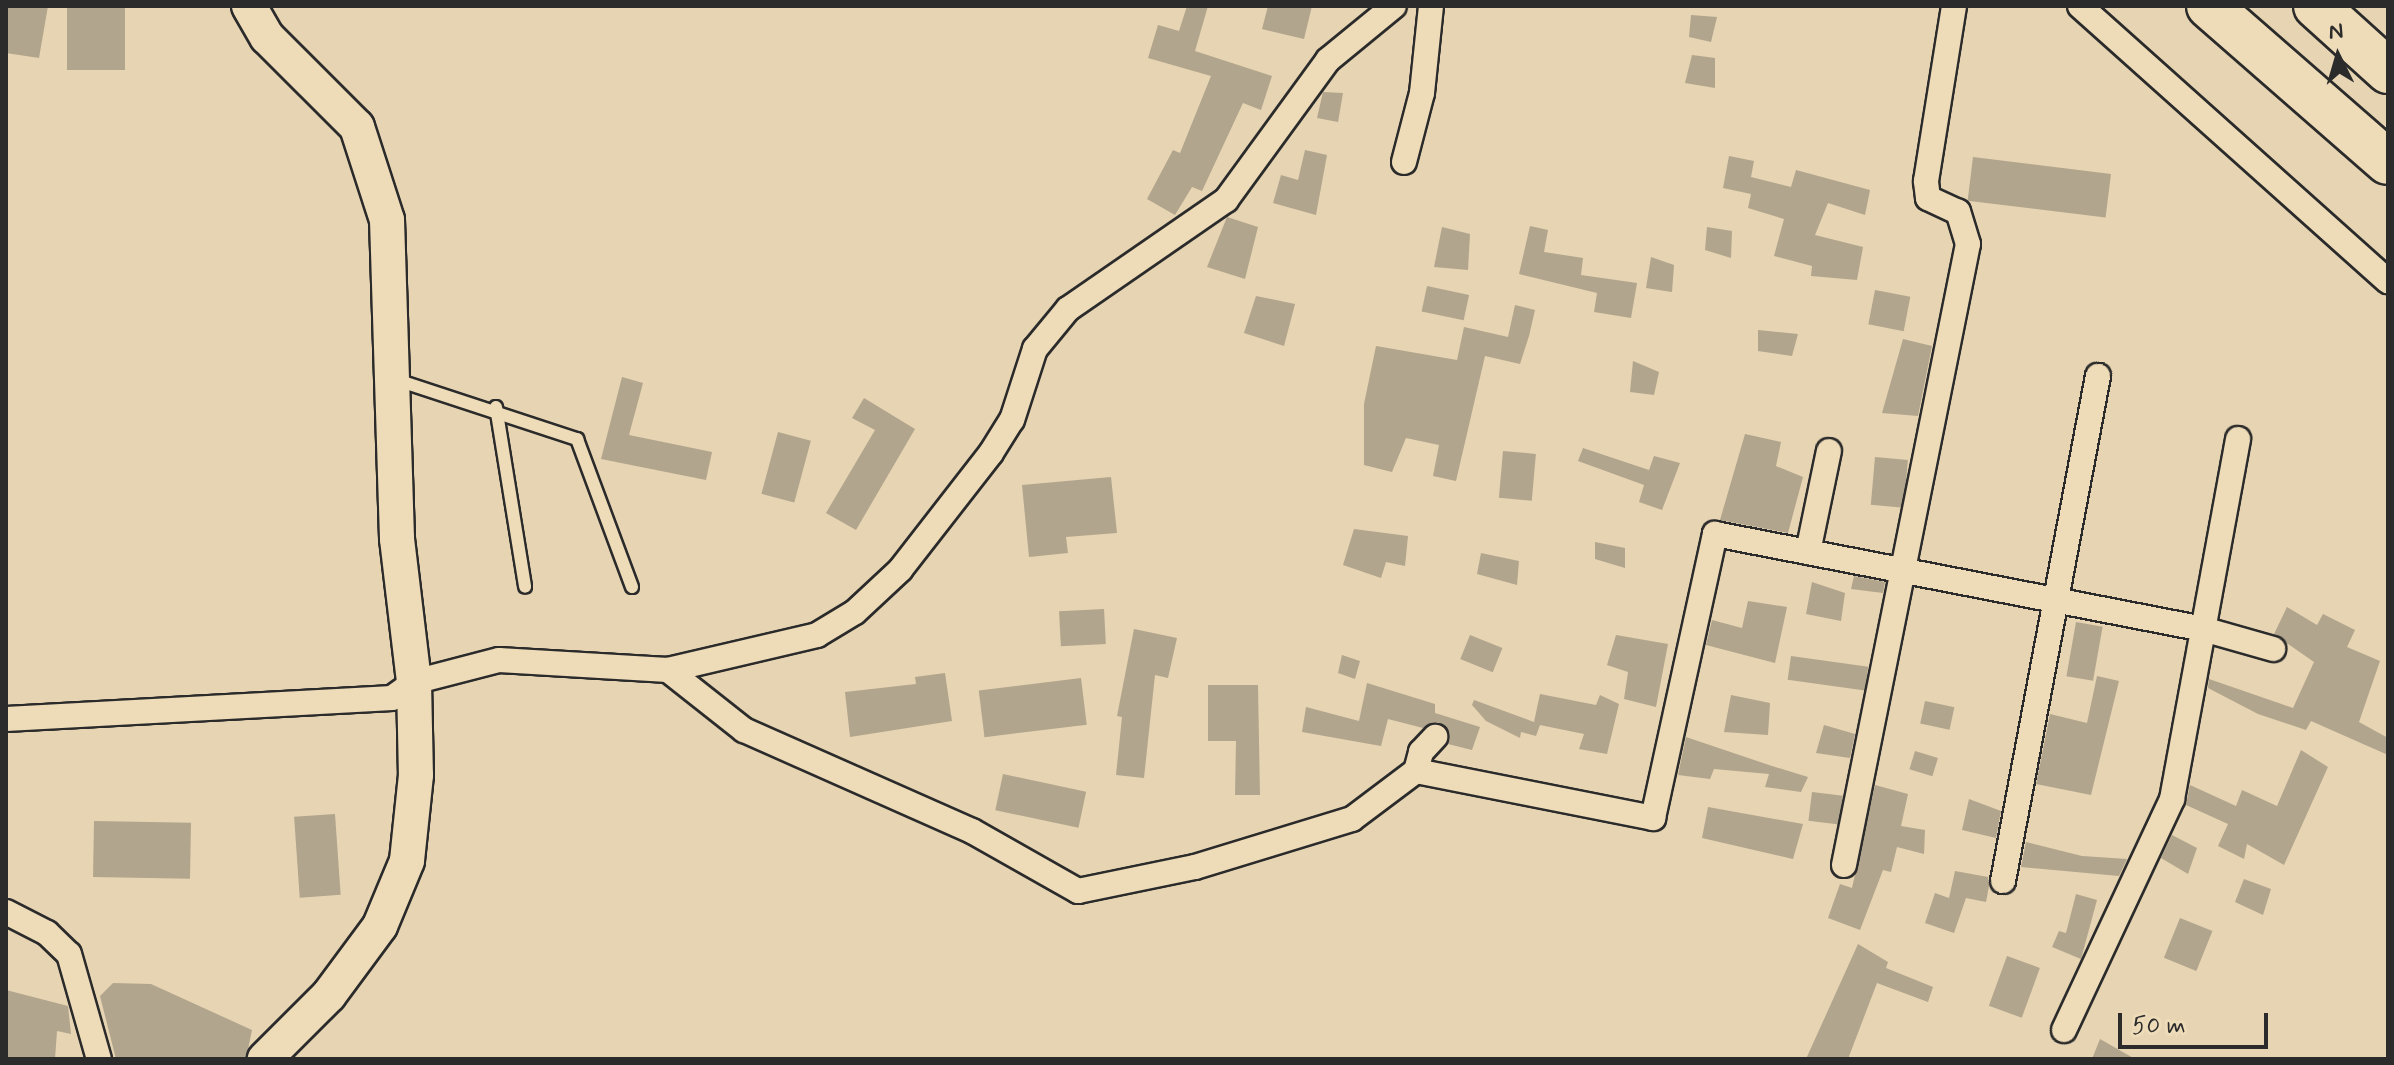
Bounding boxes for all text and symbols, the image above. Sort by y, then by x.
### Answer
north arrow [2298,16,2378,96]
text: N [2327,18,2344,47]
scale bar [2122,997,2272,1047]
text: 50 m [2132,1011,2186,1042]

